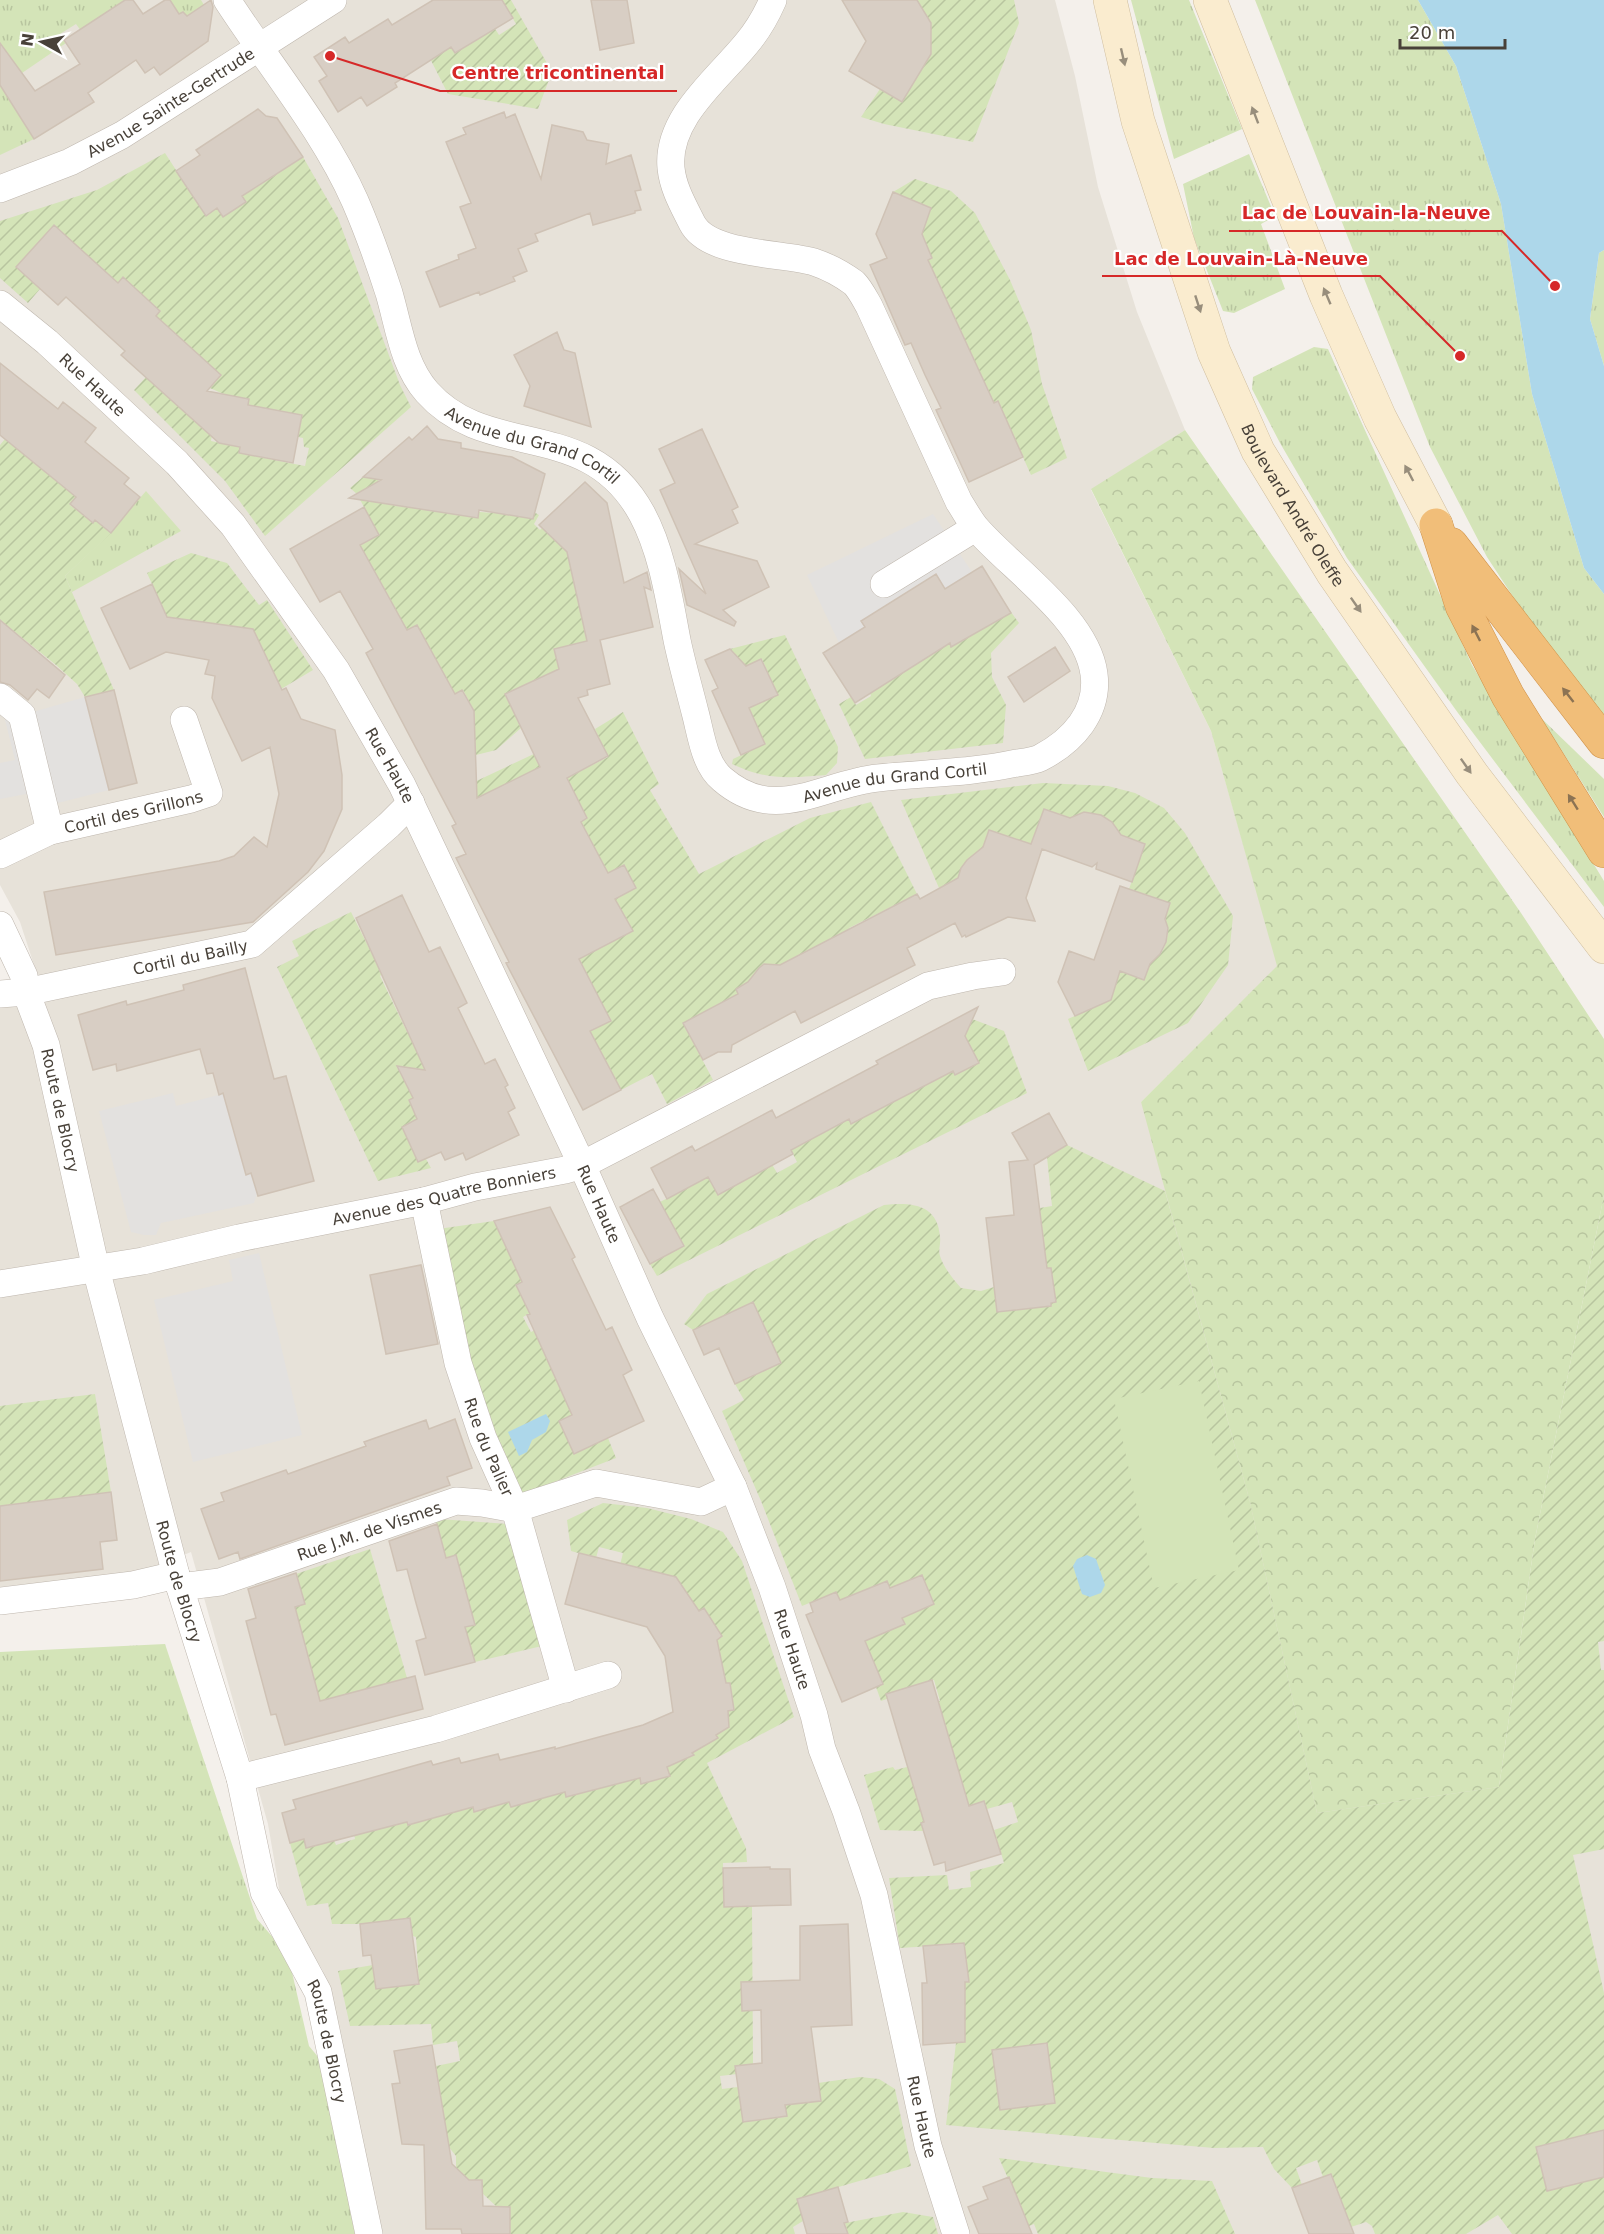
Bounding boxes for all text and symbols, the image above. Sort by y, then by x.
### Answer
north arrow [12,12,72,72]
scale bar [1400,12,1505,50]
text: 20 m [1409,22,1455,43]
text: N [17,32,38,48]
street label: Avenue Sainte-Gertrude [84,43,258,161]
one-way arrow [1119,48,1129,66]
callout: Centre tricontinental [440,55,677,91]
text: Centre tricontinental [451,62,665,83]
one-way arrow [1250,106,1259,124]
callout: Lac de Louvain-la-Neuve [1229,195,1502,231]
text: Lac de Louvain-la-Neuve [1242,202,1490,223]
callout: Lac de Louvain-Là-Neuve [1102,240,1380,276]
text: Lac de Louvain-Là-Neuve [1114,248,1368,269]
one-way arrow [1322,287,1332,305]
one-way arrow [1194,295,1203,313]
street label: Rue Haute [56,349,130,420]
street label: Avenue du Grand Cortil [442,402,624,488]
street label: Boulevard André Oleffe [1238,421,1349,590]
one-way arrow [1404,465,1414,482]
one-way arrow [1350,597,1362,613]
one-way arrow [1471,624,1481,641]
one-way arrow [1563,688,1575,703]
street label: Rue Haute [361,724,419,806]
one-way arrow [1460,758,1471,774]
street label: Avenue du Grand Cortil [801,759,988,806]
street label: Cortil des Grillons [62,786,205,837]
one-way arrow [1568,793,1579,810]
street label: Cortil du Bailly [131,936,249,979]
street label: Route de Blocry [37,1046,84,1174]
street label: Avenue des Quatre Bonniers [331,1162,557,1229]
street label: Rue Haute [574,1162,625,1246]
street label: Rue du Palier [461,1395,518,1500]
street label: Rue J.M. de Vismes [294,1497,444,1564]
street label: Route de Blocry [153,1518,206,1645]
street label: Rue Haute [770,1607,814,1692]
street label: Route de Blocry [303,1976,351,2105]
street label: Rue Haute [904,2074,941,2160]

